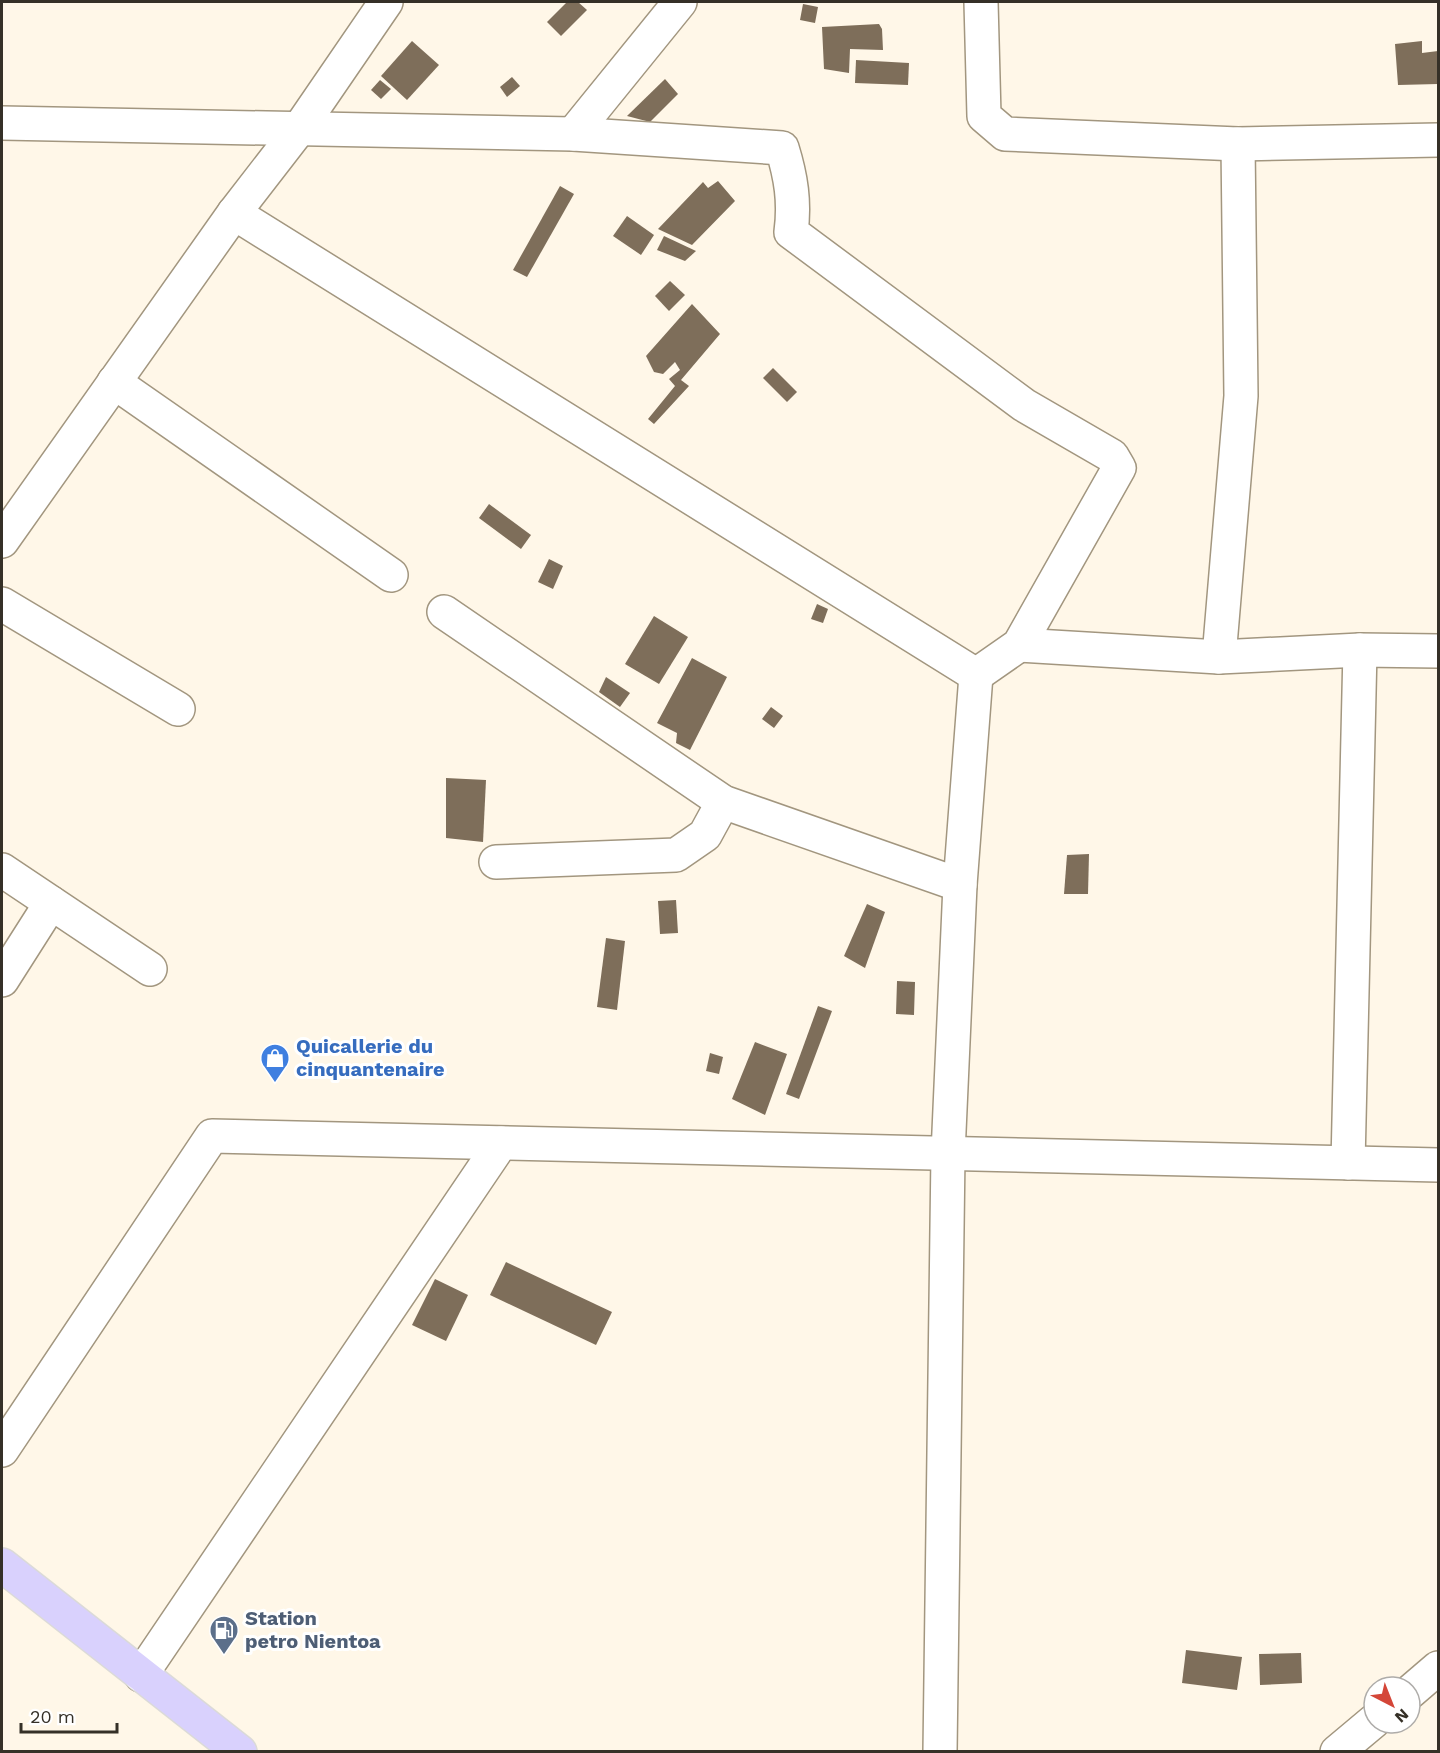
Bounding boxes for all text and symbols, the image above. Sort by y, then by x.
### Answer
place label: Quicallerie du cinquantenaire [296,1034,445,1081]
shop icon: Quicallerie du cinquantenaire [259,1042,291,1084]
place label: Station petro Nientoa [245,1606,381,1653]
fuel station icon: Station petro Nientoa [208,1614,240,1656]
north arrow [1362,1675,1422,1735]
scale bar [21,1696,117,1734]
text: N [1391,1705,1412,1727]
text: 20 m [30,1706,75,1727]

